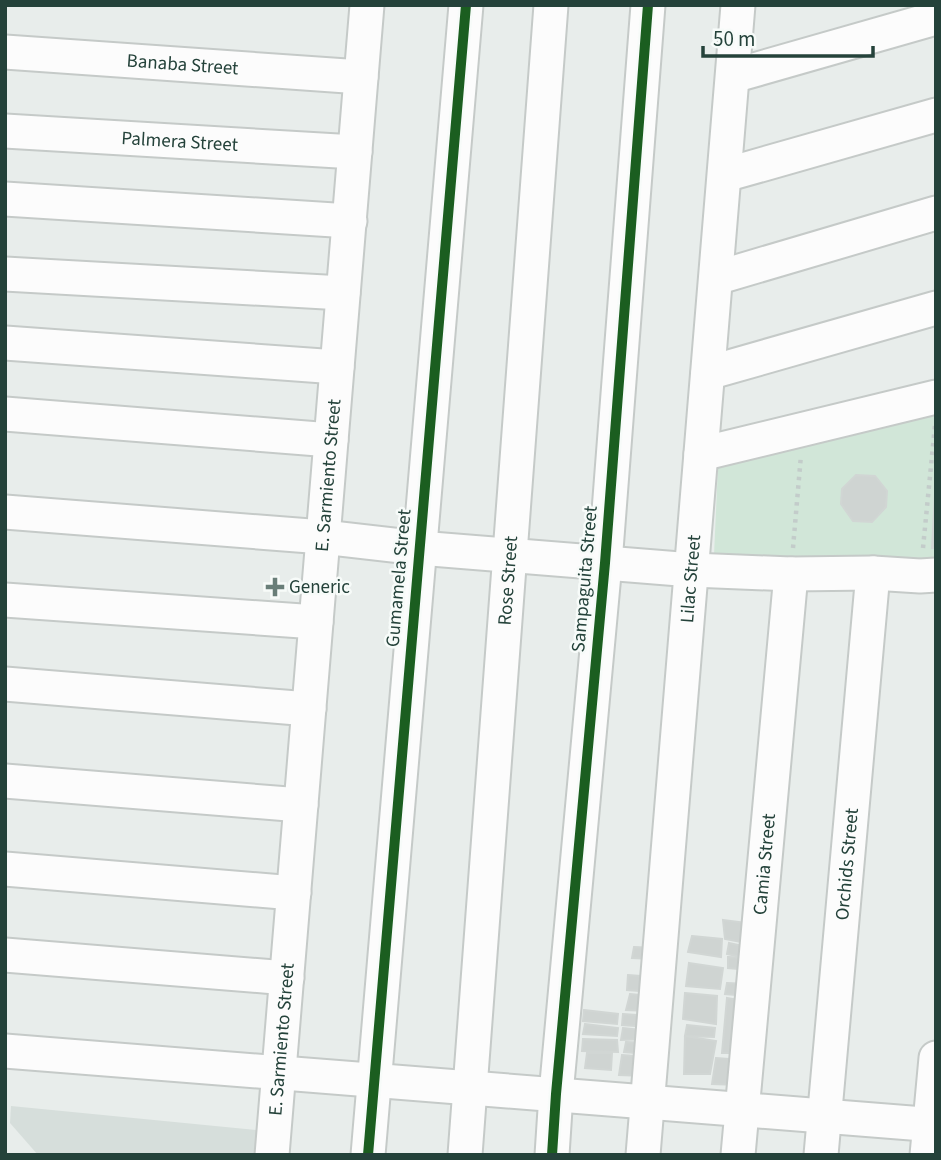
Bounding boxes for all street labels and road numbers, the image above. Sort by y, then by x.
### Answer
street label: Banaba Street [126,47,240,82]
street label: Palmera Street [121,125,239,158]
street label: E. Sarmiento Street [308,397,348,553]
street label: Sampaguita Street [565,504,605,653]
street label: Gumamela Street [380,507,419,648]
street label: Lilac Street [673,533,708,624]
street label: Rose Street [491,534,525,626]
street label: Orchids Street [829,806,865,921]
street label: Camia Street [746,812,783,916]
street label: E. Sarmiento Street [262,961,301,1117]

